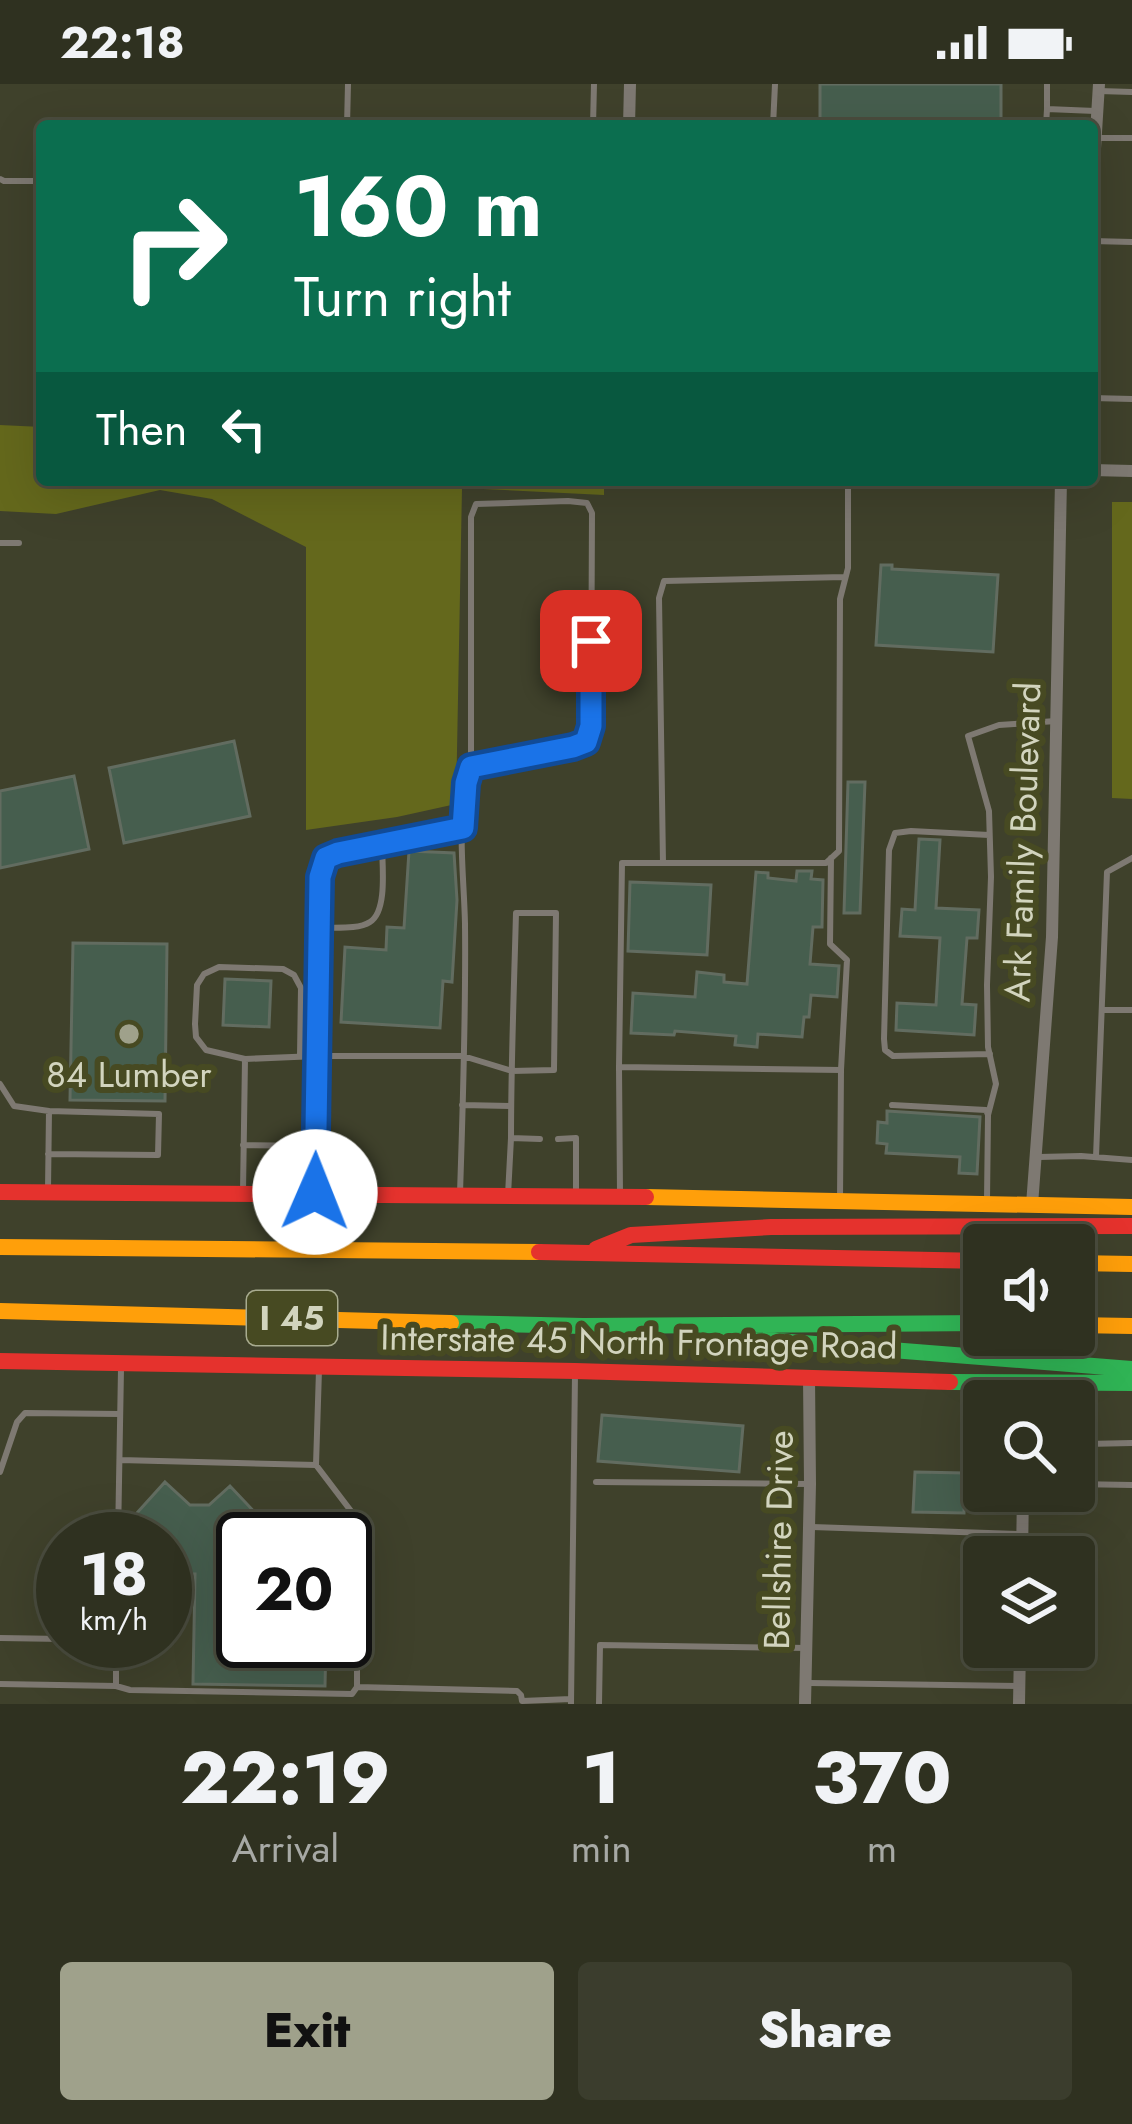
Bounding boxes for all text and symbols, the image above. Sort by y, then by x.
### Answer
text: 22:18 [60,10,185,75]
text: 160 m [294,146,543,268]
icon: right [96,168,252,324]
text: Turn right [294,258,511,336]
icon: left [211,396,277,462]
text: Then [96,397,187,462]
pin [540,590,642,692]
icon: arrive [558,608,624,674]
street label: Ark Family Boulevard [990,681,1054,1003]
marker: 84 Lumber [116,1021,142,1047]
place label: 84 Lumber [46,1048,212,1100]
position arrow [252,1129,378,1255]
map controls [963,1224,1095,1668]
button: sound [963,1224,1095,1356]
road number: I 45 [247,1291,337,1345]
street label: Interstate 45 North Frontage Road [380,1310,898,1372]
button: search [963,1380,1095,1512]
street label: Bellshire Drive [750,1430,806,1650]
speed limit sign: 20 [216,1512,372,1668]
text: 18 [80,1531,148,1618]
button: layers [963,1536,1095,1668]
text: km/h [80,1598,148,1641]
text: 22:19 [180,1726,390,1830]
text: 1 [582,1726,620,1830]
text: 370 [812,1726,952,1830]
text: Arrival [232,1820,339,1877]
text: min [571,1820,632,1877]
text: m [867,1820,897,1877]
button: Exit [60,1962,554,2100]
button: Share [578,1962,1072,2100]

